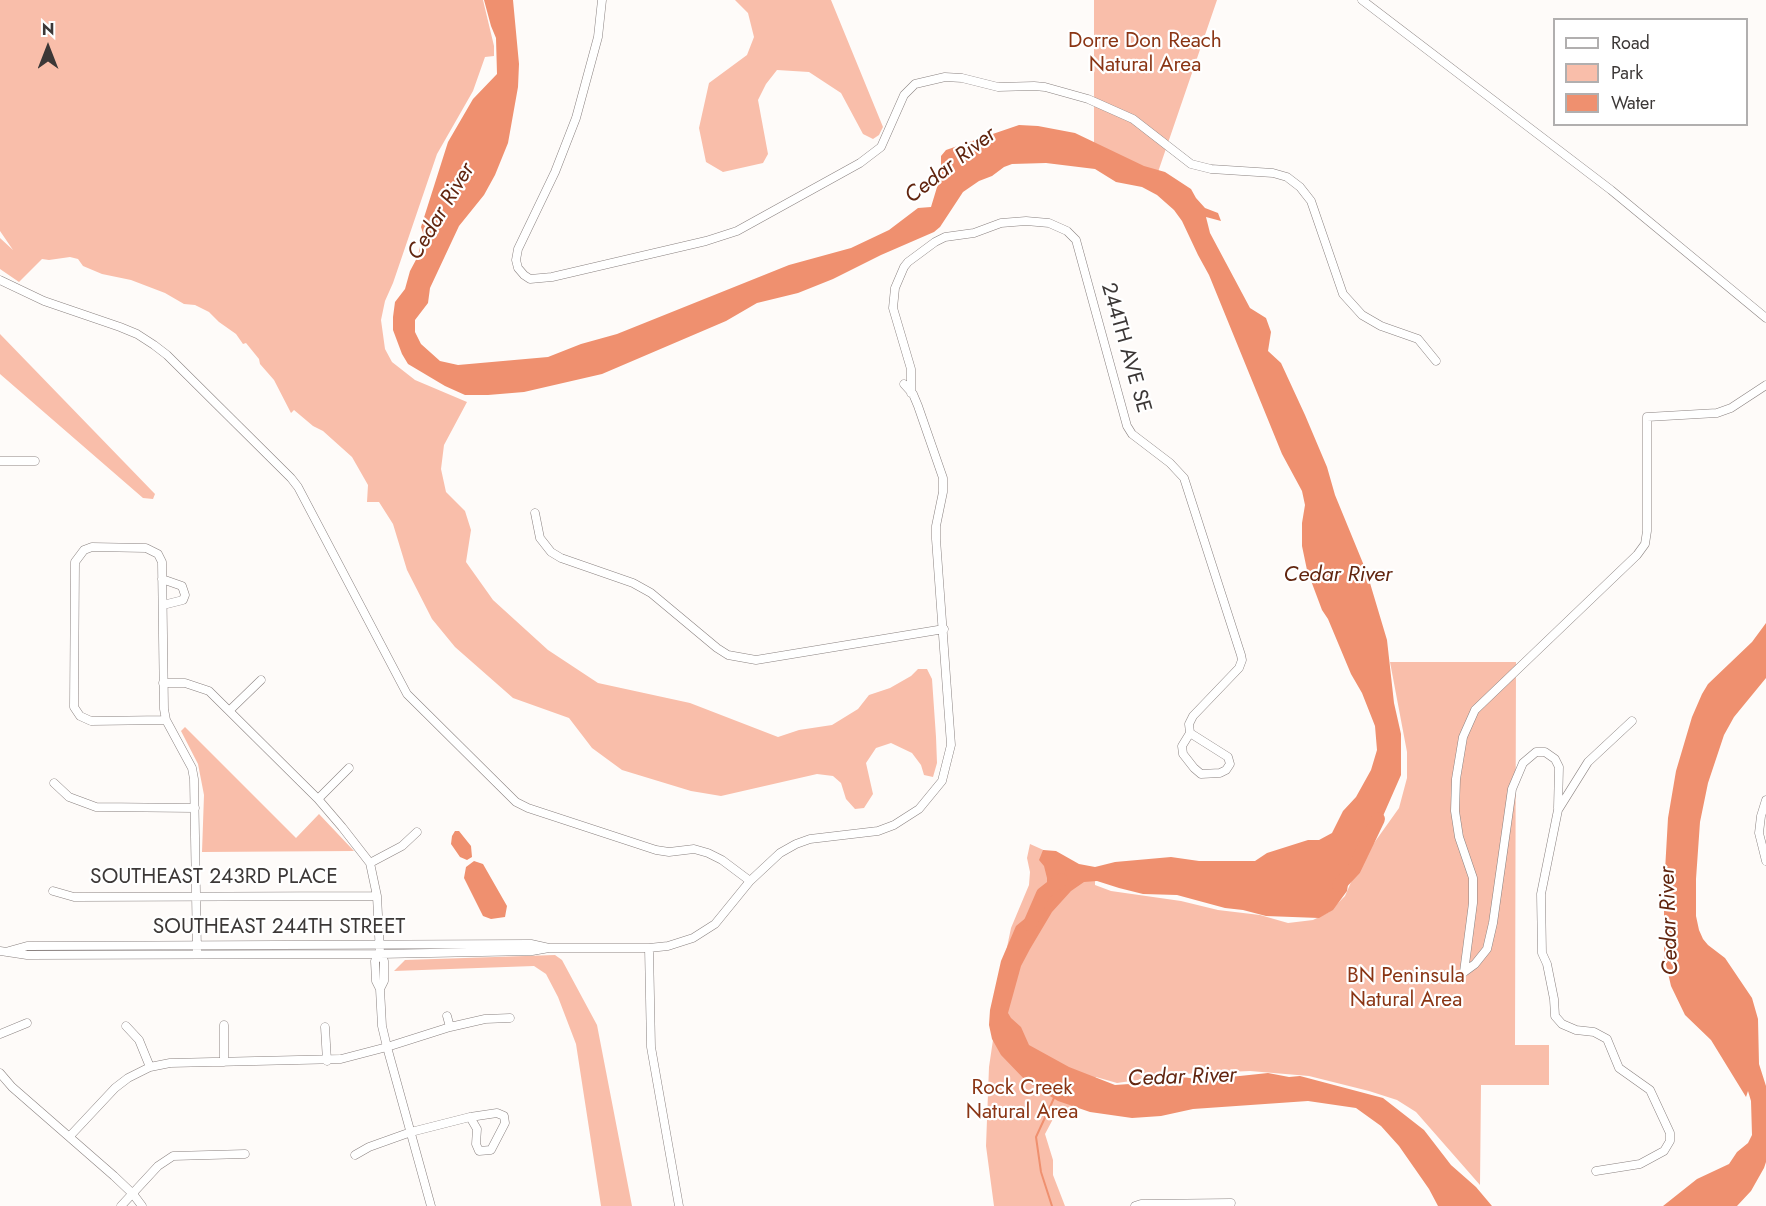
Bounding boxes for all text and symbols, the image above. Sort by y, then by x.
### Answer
north arrow [18,18,78,78]
text: N [42,18,54,41]
legend [1553,18,1748,126]
park label: Dorre Don Reach Natural Area [1068,29,1222,79]
text: Road [1611,30,1650,56]
text: Park [1611,60,1643,86]
text: Water [1611,90,1655,116]
water label: Cedar River [900,122,1002,210]
water label: Cedar River [403,159,481,265]
street label: 244TH AVE SE [1094,280,1156,416]
water label: Cedar River [1284,563,1392,589]
street label: SOUTHEAST 243RD PLACE [90,865,338,891]
water label: Cedar River [1655,866,1685,976]
street label: SOUTHEAST 244TH STREET [153,915,405,941]
park label: BN Peninsula Natural Area [1347,964,1465,1014]
water label: Cedar River [1127,1063,1237,1093]
park label: Rock Creek Natural Area [966,1076,1078,1126]

